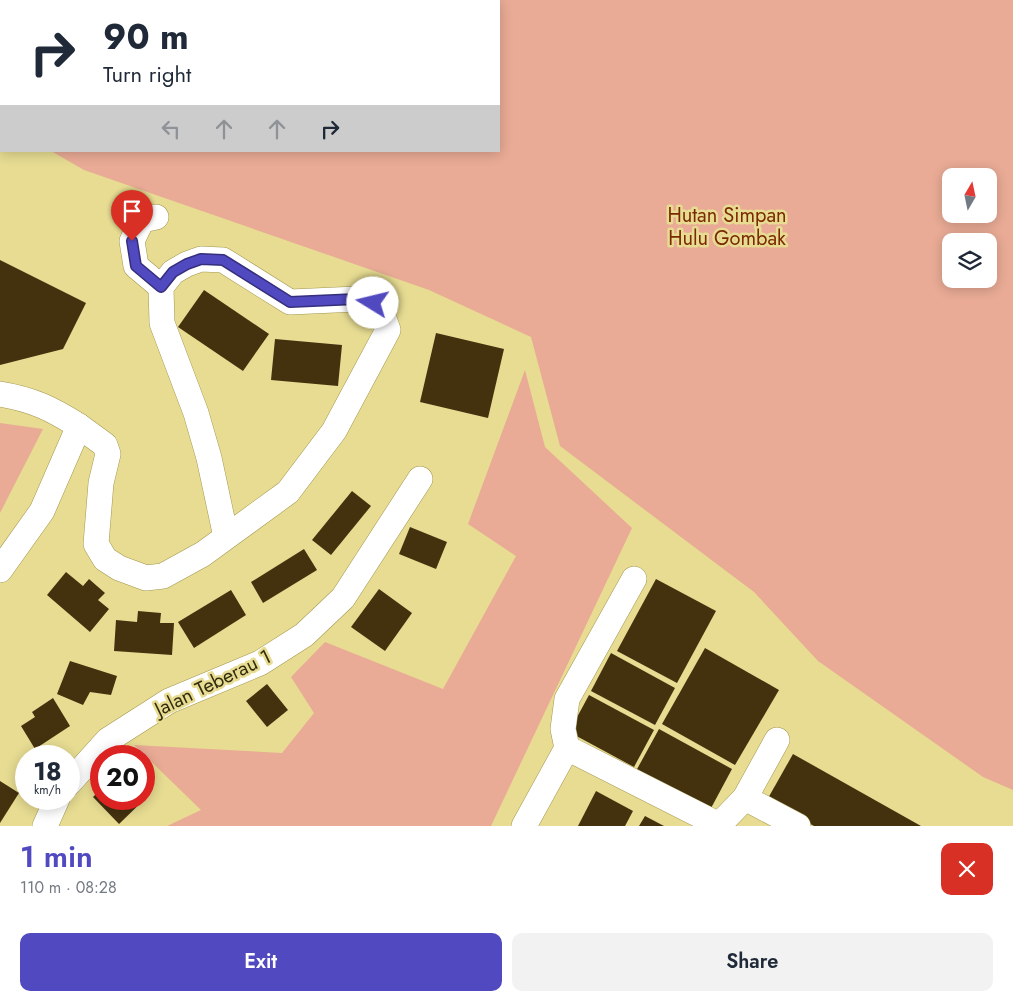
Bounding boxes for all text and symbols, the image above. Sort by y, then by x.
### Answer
text: 90 m [103,12,189,62]
icon: right [20,20,85,85]
text: Turn right [103,58,191,90]
icon: left [157,115,185,143]
icon: ahead [210,115,238,143]
icon: ahead [263,115,291,143]
icon: right [316,115,344,143]
north arrow [942,168,998,222]
map controls [942,168,997,288]
pin [111,190,153,241]
icon: arrive [118,197,146,225]
park label: Hutan Simpan Hulu Gombak [668,201,787,253]
button: layers [942,233,997,288]
position arrow [346,276,398,328]
street label: Jalan Teberau 1 [147,642,276,725]
speed limit sign: 20 [90,745,155,810]
text: 18 [33,753,62,789]
text: km/h [34,781,61,799]
text: 1 min [20,835,93,878]
button: close [941,843,993,895]
text: 110 m · 08:28 [20,876,117,899]
button: Exit [20,933,502,991]
button: Share [512,933,993,991]

